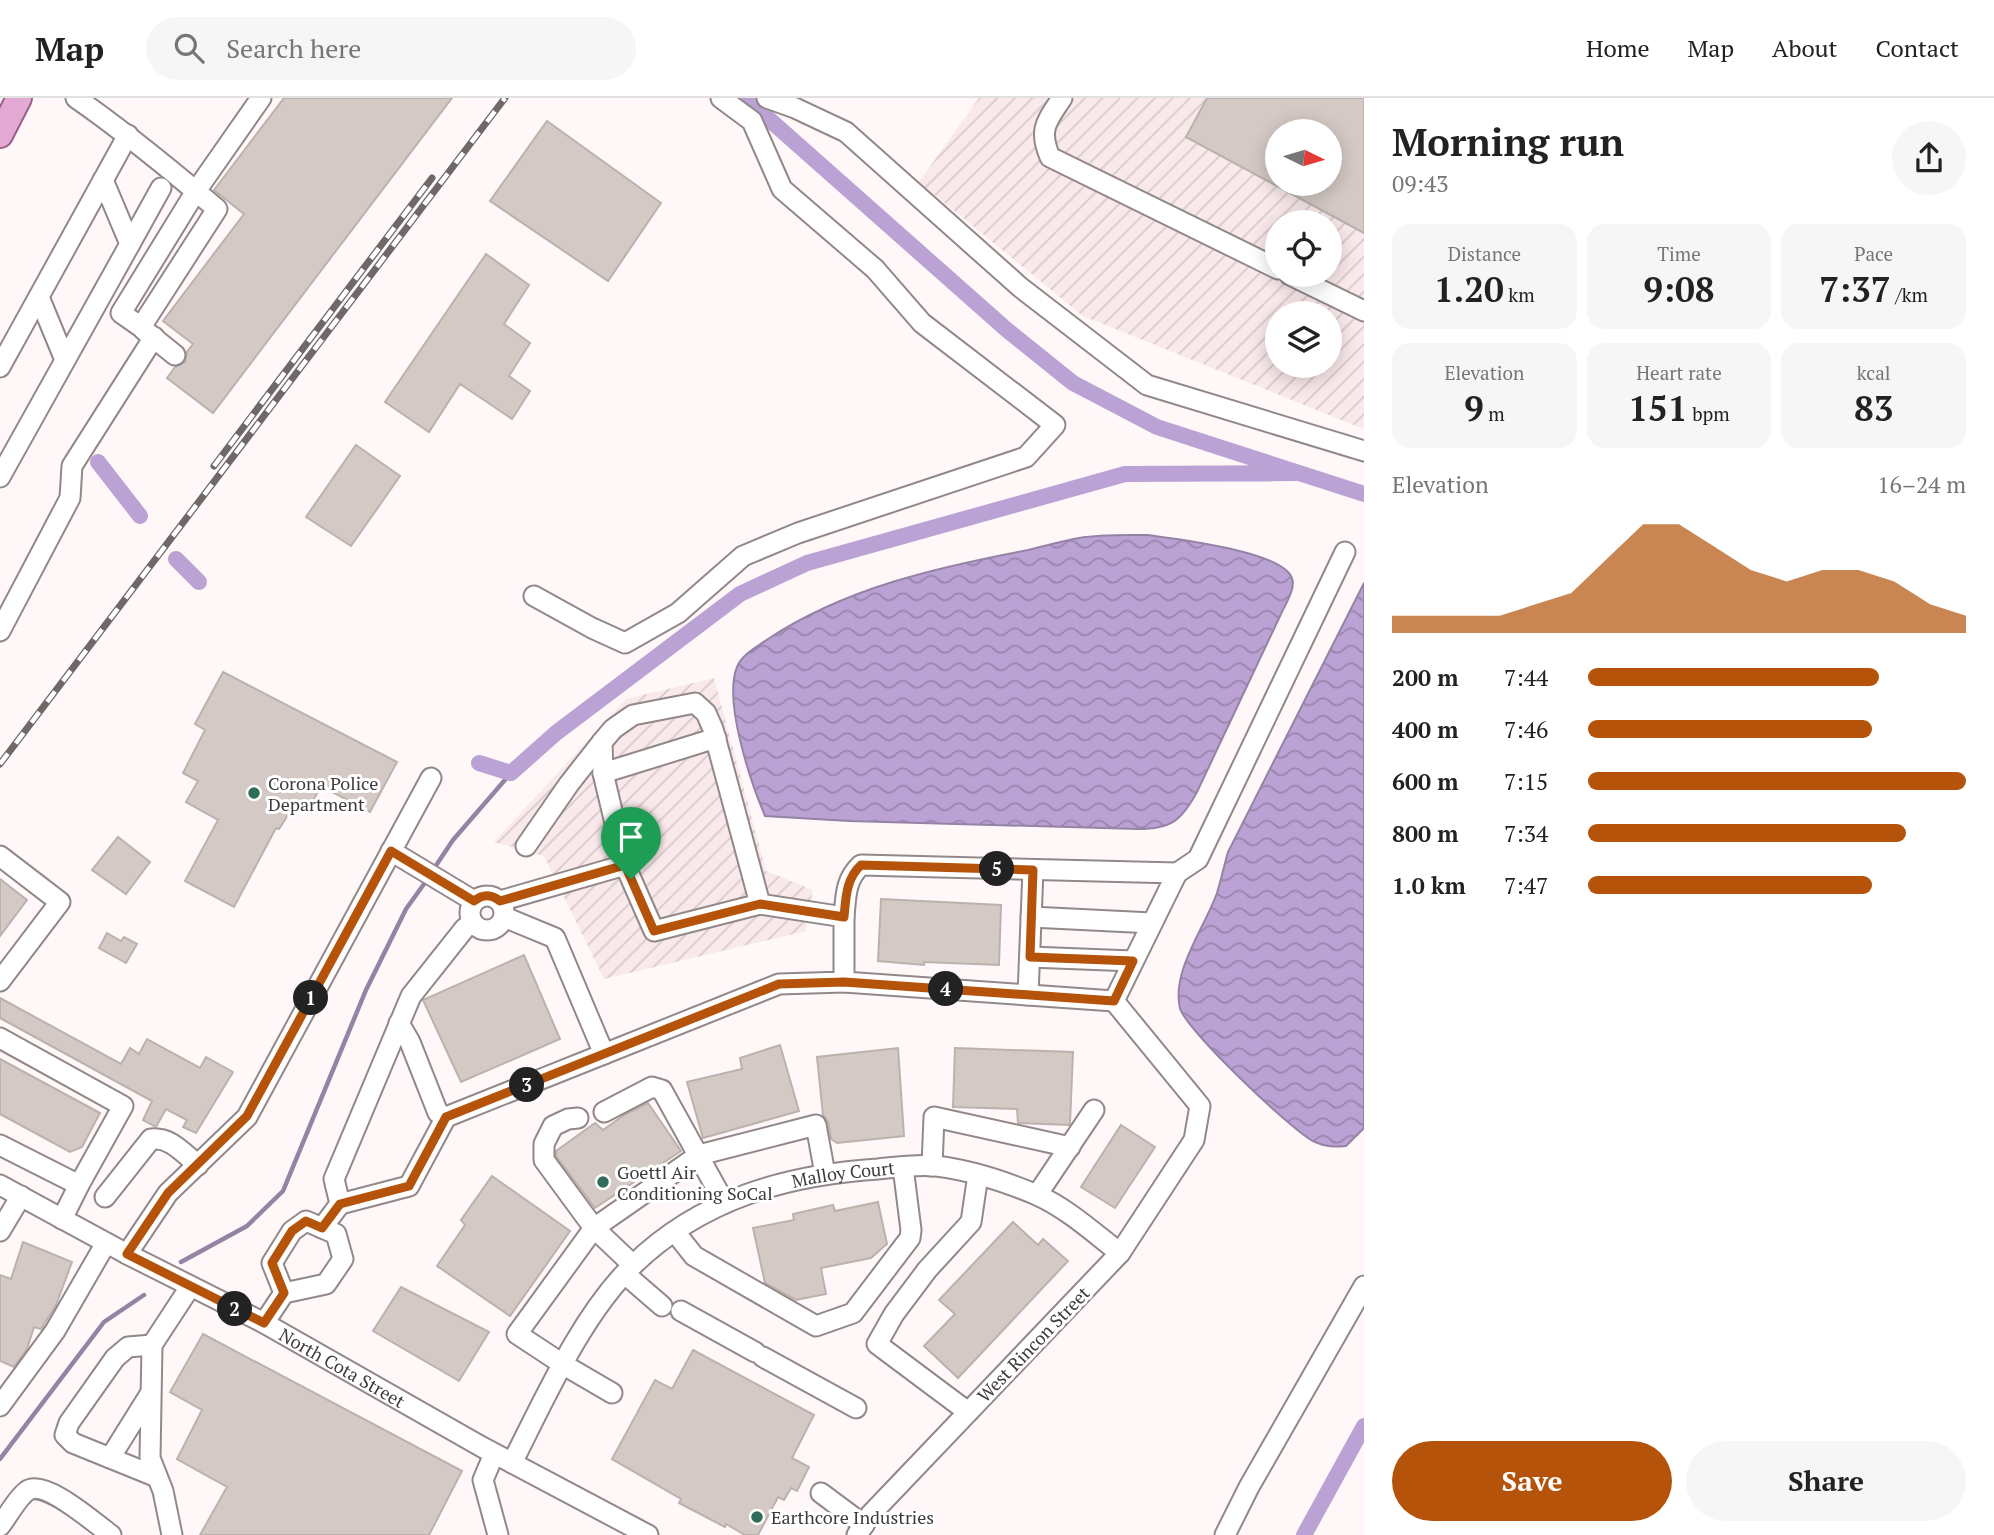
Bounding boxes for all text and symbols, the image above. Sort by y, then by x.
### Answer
search box [146,17,636,80]
text: Map [35,27,104,70]
icon: search [170,29,208,67]
text: Search here [226,31,361,65]
text: Home [1586,32,1650,64]
text: Map [1688,32,1734,64]
text: About [1772,32,1838,64]
text: Contact [1876,32,1959,64]
text: Morning run [1392,117,1624,167]
north arrow [1265,119,1342,196]
map controls [1265,119,1342,378]
button: share [1892,121,1966,195]
text: 09:43 [1392,168,1449,199]
button: locate [1265,210,1342,287]
text: Distance [1448,241,1521,266]
text: Time [1657,241,1701,266]
text: Pace [1854,241,1893,266]
text: 1.20 [1434,266,1504,312]
text: 9:08 [1643,266,1715,312]
text: 7:37 [1819,266,1891,312]
text: km [1504,282,1535,307]
text: /km [1891,282,1928,307]
button: layers [1265,301,1342,378]
text: Elevation [1444,360,1524,385]
text: Heart rate [1636,360,1722,385]
text: kcal [1857,360,1891,385]
text: 9 [1464,385,1484,431]
text: 151 [1628,385,1688,431]
text: 83 [1854,385,1893,431]
text: m [1484,401,1505,426]
text: bpm [1688,401,1730,426]
text: Elevation [1392,469,1489,500]
text: 16–24 m [1877,469,1966,500]
text: 200 m [1392,662,1458,693]
text: 7:44 [1504,662,1548,693]
text: 400 m [1392,714,1458,745]
text: 7:46 [1504,714,1548,745]
text: 600 m [1392,766,1458,797]
text: 7:15 [1504,766,1548,797]
place label: Corona Police Department [268,771,378,816]
marker: Corona Police Department [246,785,262,801]
pin [601,807,661,879]
icon: arrive [612,818,650,856]
text: 800 m [1392,818,1458,849]
text: 7:34 [1504,818,1548,849]
pin: 5 [979,852,1014,886]
text: 5 [991,856,1002,881]
text: 1.0 km [1392,870,1466,901]
text: 7:47 [1504,870,1548,901]
pin: 4 [928,972,964,1006]
text: 4 [940,976,951,1001]
pin: 1 [294,981,328,1016]
text: 1 [305,985,316,1010]
pin: 3 [510,1068,544,1102]
text: 3 [521,1072,532,1097]
street label: Malloy Court [789,1155,896,1193]
place label: Goettl Air Conditioning SoCal [617,1160,773,1205]
marker: Goettl Air Conditioning SoCal [595,1174,611,1190]
street label: West Rincon Street [971,1281,1095,1407]
pin: 2 [218,1292,252,1326]
text: 2 [229,1296,240,1321]
street label: North Cota Street [275,1322,410,1413]
button: Save [1392,1441,1672,1521]
button: Share [1686,1441,1966,1521]
place label: Earthcore Industries [771,1505,934,1529]
marker: Earthcore Industries [749,1509,765,1525]

